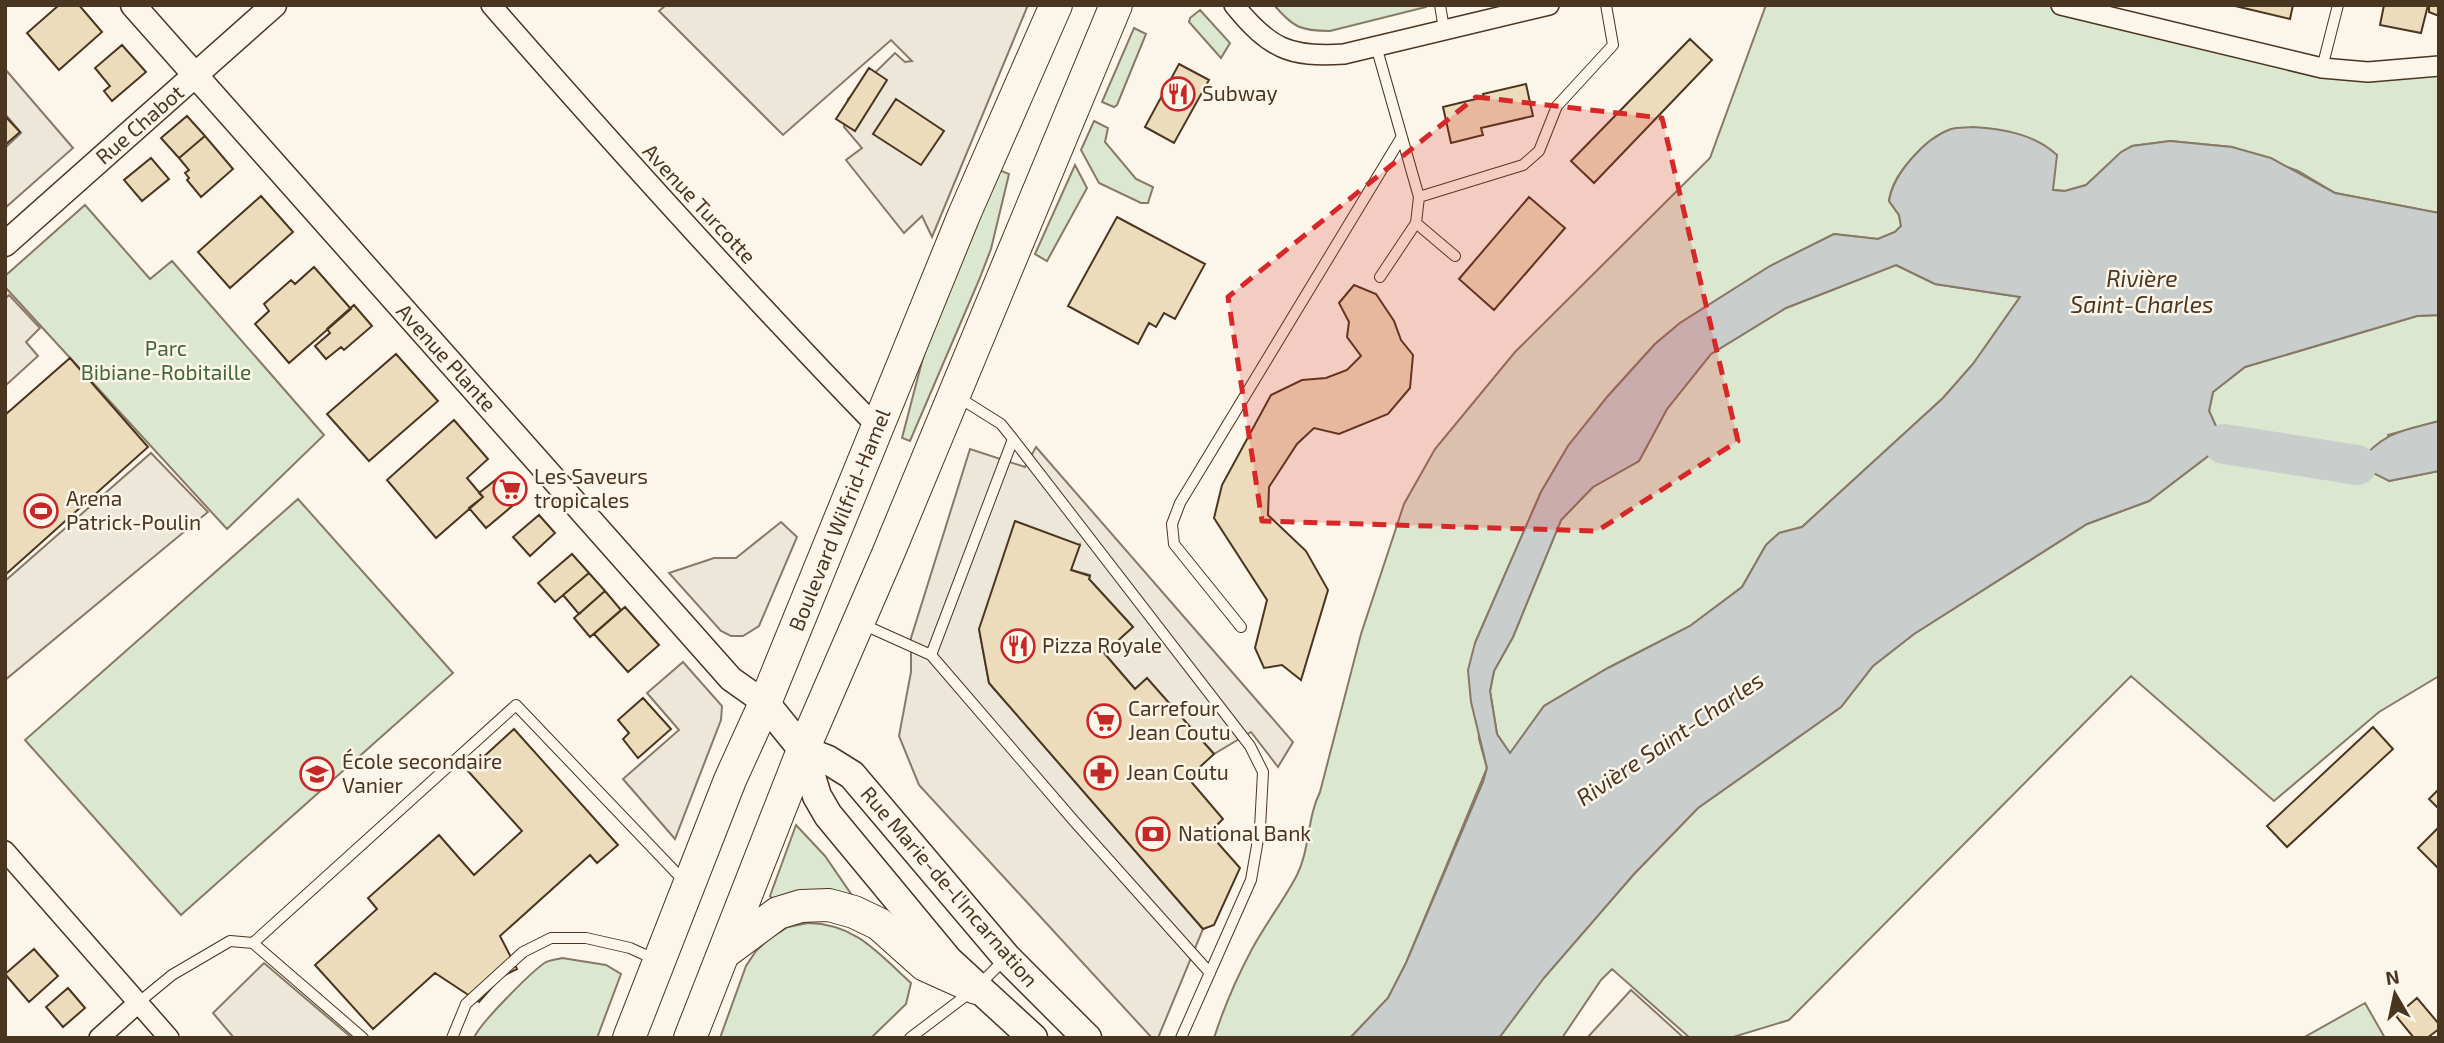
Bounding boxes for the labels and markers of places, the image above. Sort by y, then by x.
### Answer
restaurant icon: Subway [1159,75,1197,113]
place label: Subway [1202,80,1278,105]
place label: Les Saveurs tropicales [534,463,648,512]
supermarket icon: Les Saveurs tropicales [491,470,529,508]
place label: Arena Patrick-Poulin [66,485,201,534]
sports icon: Arena Patrick-Poulin [22,492,60,530]
restaurant icon: Pizza Royale [999,627,1037,665]
place label: Pizza Royale [1042,632,1162,657]
place label: Carrefour Jean Coutu [1128,695,1231,744]
supermarket icon: Carrefour Jean Coutu [1085,702,1123,740]
place label: École secondaire Vanier [342,748,502,797]
pharmacy icon: Jean Coutu [1082,754,1120,792]
school or university icon: École secondaire Vanier [298,755,336,793]
place label: Jean Coutu [1126,759,1229,784]
bank icon: National Bank [1134,815,1172,853]
place label: National Bank [1178,820,1311,845]

